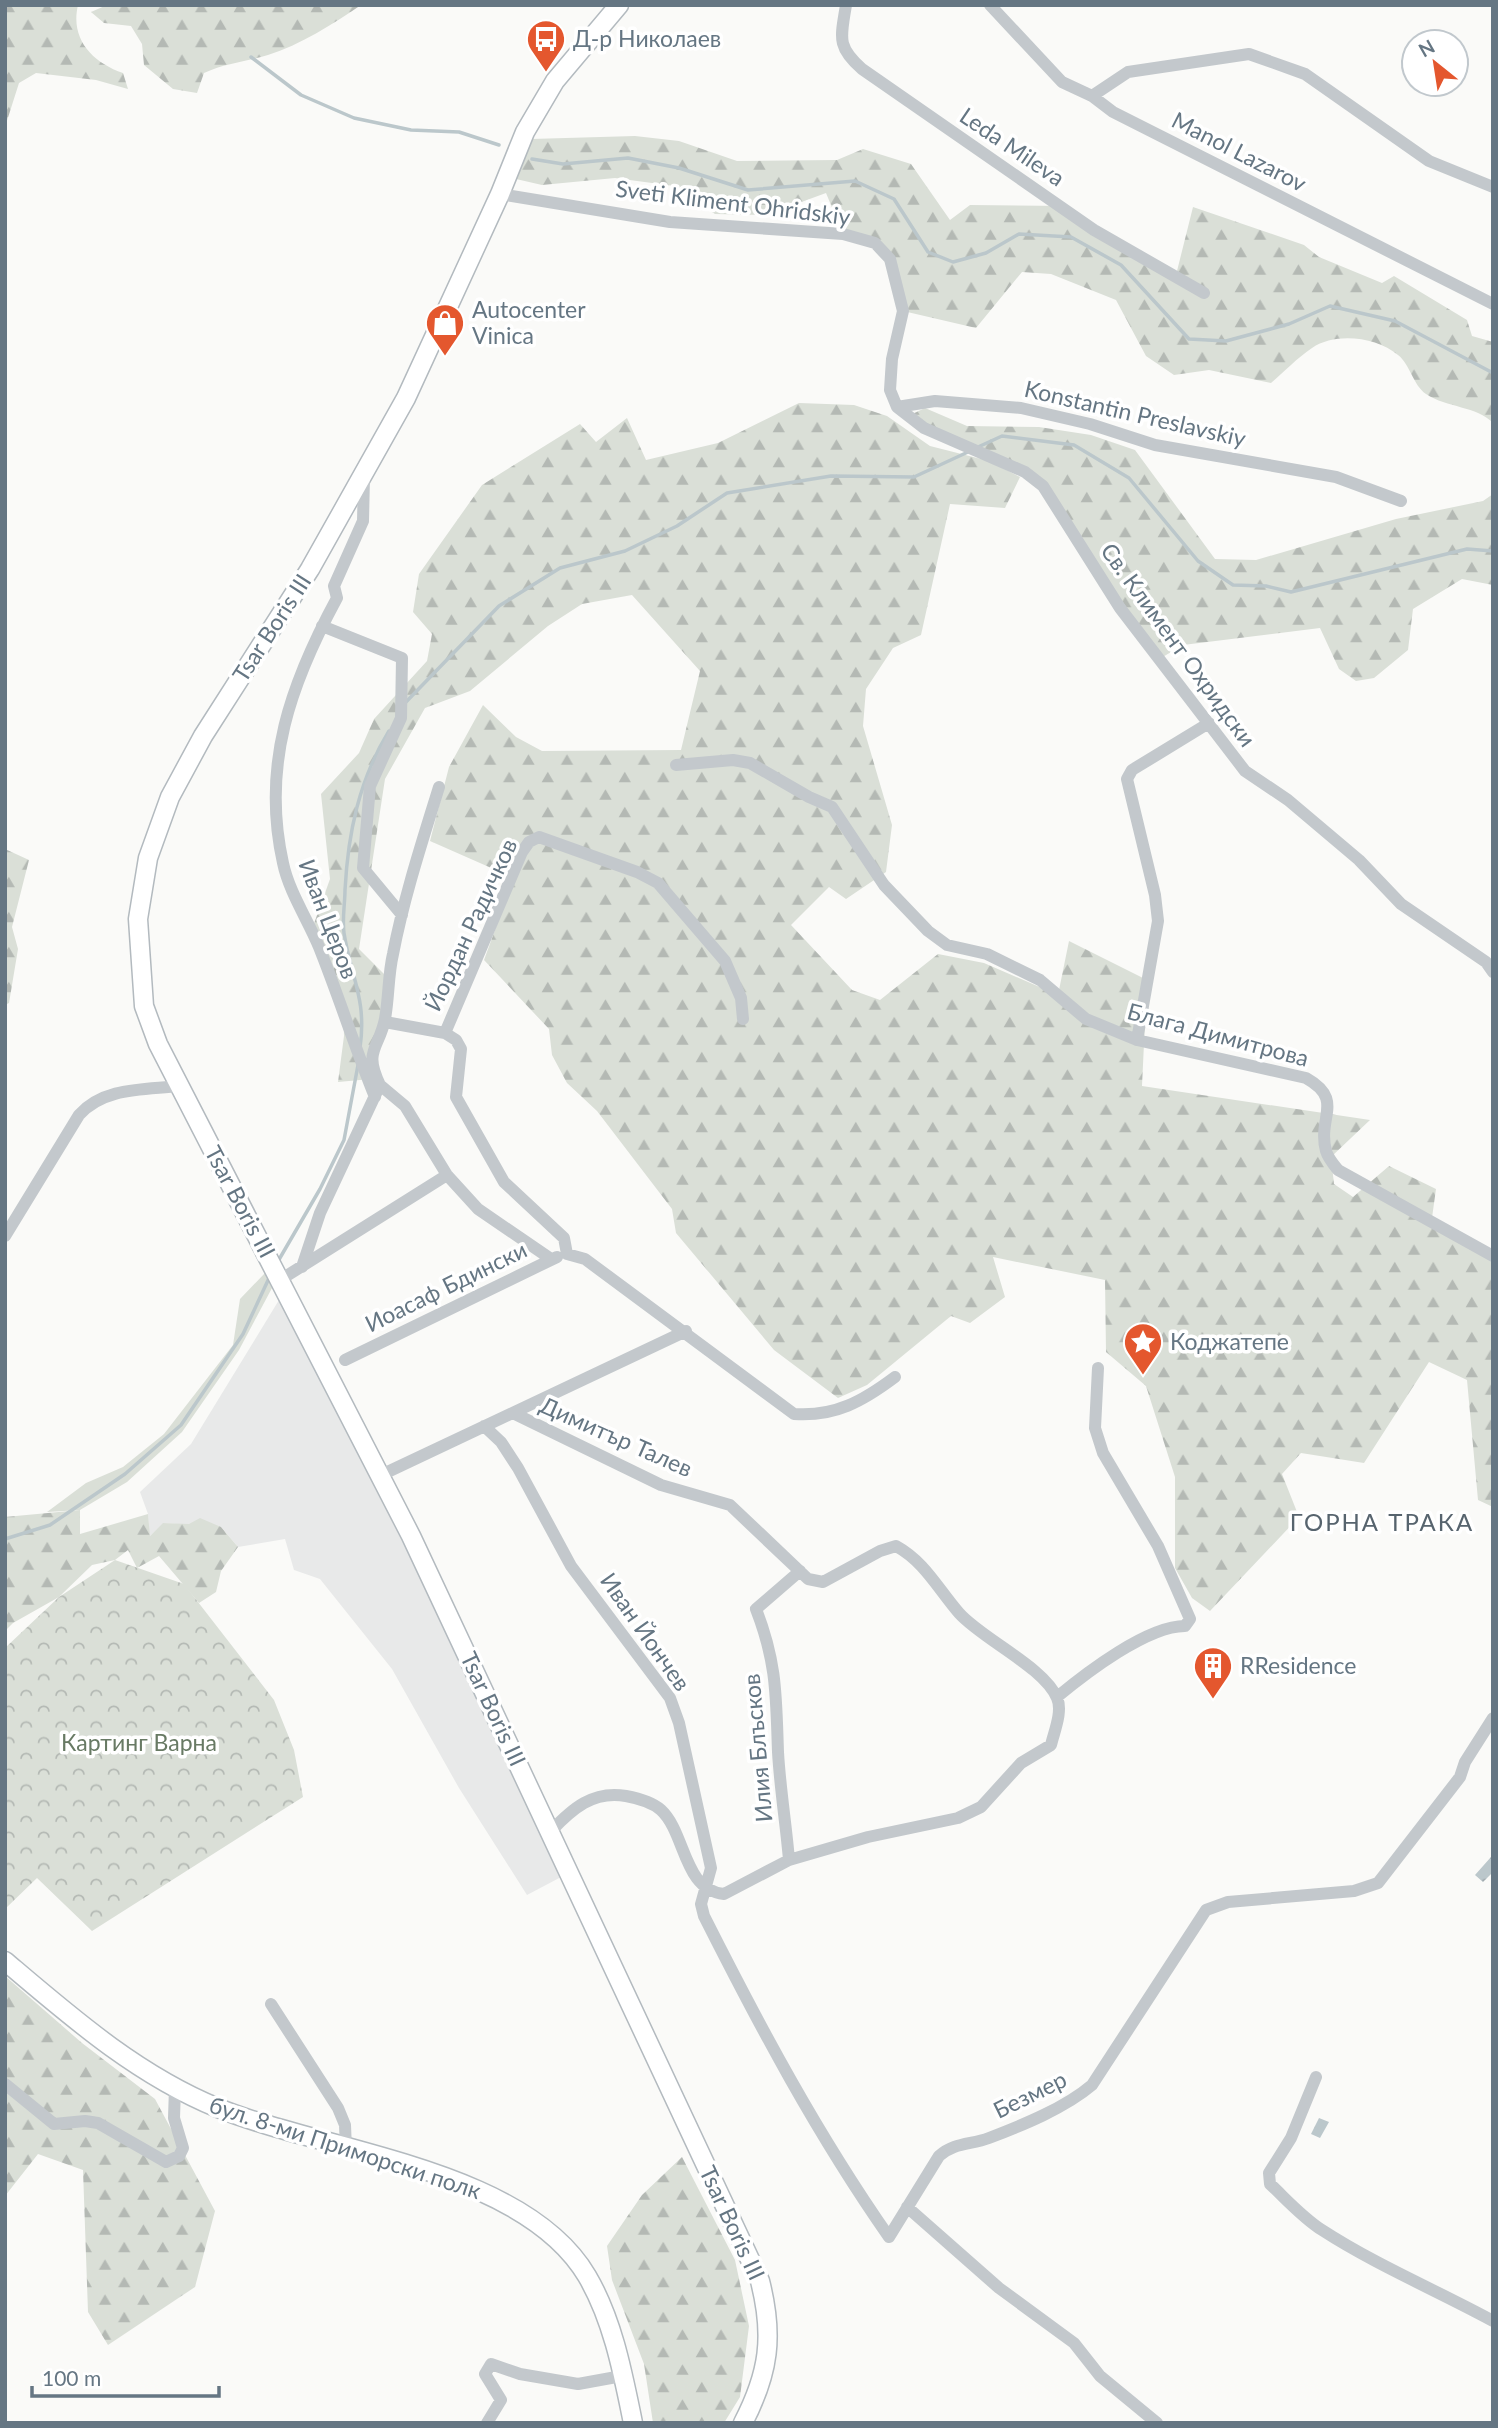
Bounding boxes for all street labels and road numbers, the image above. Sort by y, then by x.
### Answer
street label: Leda Mileva [955,101,1070,191]
street label: Manol Lazarov [1168,105,1311,197]
street label: Sveti Kliment Ohridskiy [614,174,852,230]
street label: Konstantin Preslavskiy [1022,374,1249,452]
street label: Св. Климент Охридски [1096,537,1262,752]
street label: Tsar Boris III [226,568,316,687]
street label: Йордан Радичков [418,834,522,1015]
street label: Иван Церов [293,855,365,982]
street label: Блага Димитрова [1125,996,1312,1072]
street label: Tsar Boris III [200,1141,282,1262]
street label: Иоасаф Бдински [360,1235,531,1337]
street label: Димитър Талев [536,1390,697,1482]
street label: Иван Йончев [595,1567,697,1696]
street label: Tsar Boris III [455,1647,533,1770]
street label: Илия Блъсков [737,1673,777,1824]
street label: Безмер [988,2064,1071,2124]
street label: бул. 8-ми Приморски полк [206,2090,485,2204]
street label: Tsar Boris III [694,2161,772,2284]

